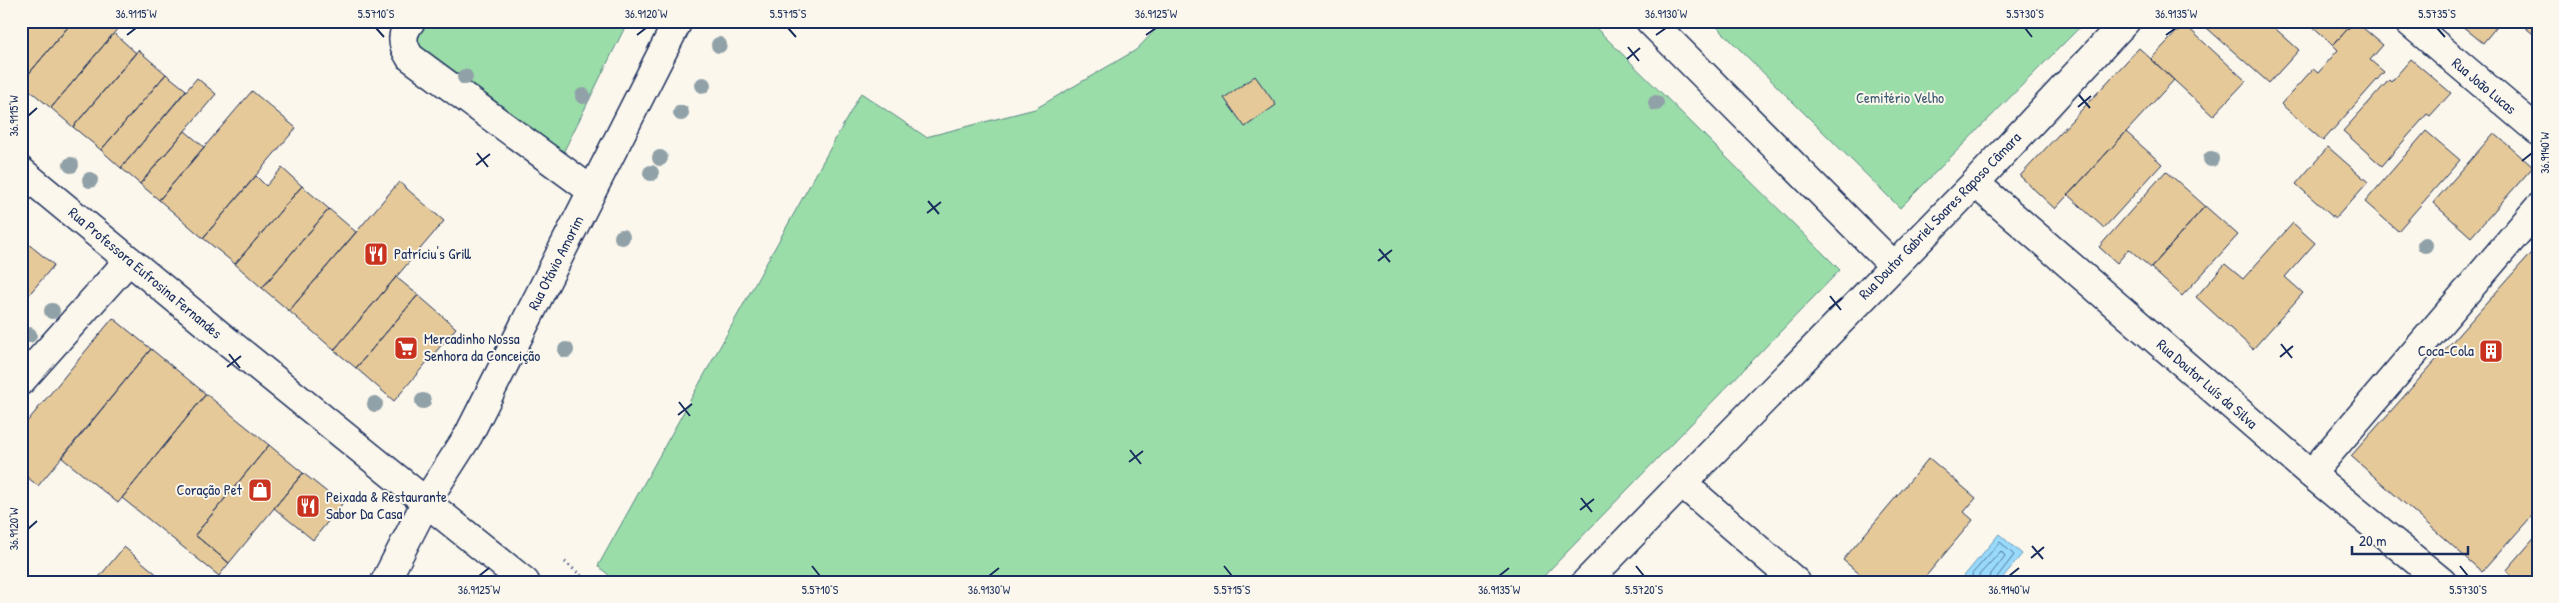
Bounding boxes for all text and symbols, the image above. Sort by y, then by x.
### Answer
text: 36.9115°W [115,5,157,22]
text: 5.5710°S [358,5,395,22]
text: 36.9120°W [625,5,668,22]
text: 5.5715°S [770,5,807,22]
text: 36.9125°W [1135,5,1178,22]
text: 36.9130°W [1645,5,1688,22]
text: 5.5730°S [2006,5,2044,22]
text: 36.9135°W [2155,5,2198,22]
text: 5.5735°S [2418,5,2456,22]
street label: Rua João Lucas [2448,52,2521,119]
park label: Cemitério Velho [1856,87,1944,108]
text: 36.9115°W [5,95,22,137]
street label: Rua Doutor Gabriel Soares Raposo Câmara [1854,127,2026,304]
text: 36.9140°W [2536,132,2553,174]
street label: Rua Professora Eufrosina Fernandes [64,202,227,343]
street label: Rua Otávio Amorim [523,212,588,314]
restaurant icon: Patríciu's Grill [363,241,389,267]
place label: Patríciu's Grill [394,243,472,264]
place label: Mercadinho Nossa Senhora da Conceição [424,328,540,366]
street label: Rua Doutor Luís da Silva [2152,334,2262,433]
supermarket icon: Mercadinho Nossa Senhora da Conceição [393,335,419,361]
building icon: Coca-Cola [2478,338,2504,364]
place label: Coca-Cola [2418,340,2474,361]
shop icon: Coração Pet [247,477,273,503]
place label: Coração Pet [177,479,243,500]
place label: Peixada & Restaurante Sabor Da Casa [326,486,447,524]
restaurant icon: Peixada & Restaurante Sabor Da Casa [295,493,321,519]
text: 36.9120°W [5,507,22,550]
scale bar [2352,523,2468,555]
text: 20 m [2359,530,2386,551]
text: 36.9125°W [458,581,501,598]
text: 5.5710°S [802,581,839,598]
text: 36.9130°W [968,581,1011,598]
text: 5.5715°S [1214,581,1251,598]
text: 36.9135°W [1478,581,1521,598]
text: 5.5720°S [1625,581,1663,598]
text: 36.9140°W [1988,581,2030,598]
text: 5.5730°S [2449,581,2487,598]

